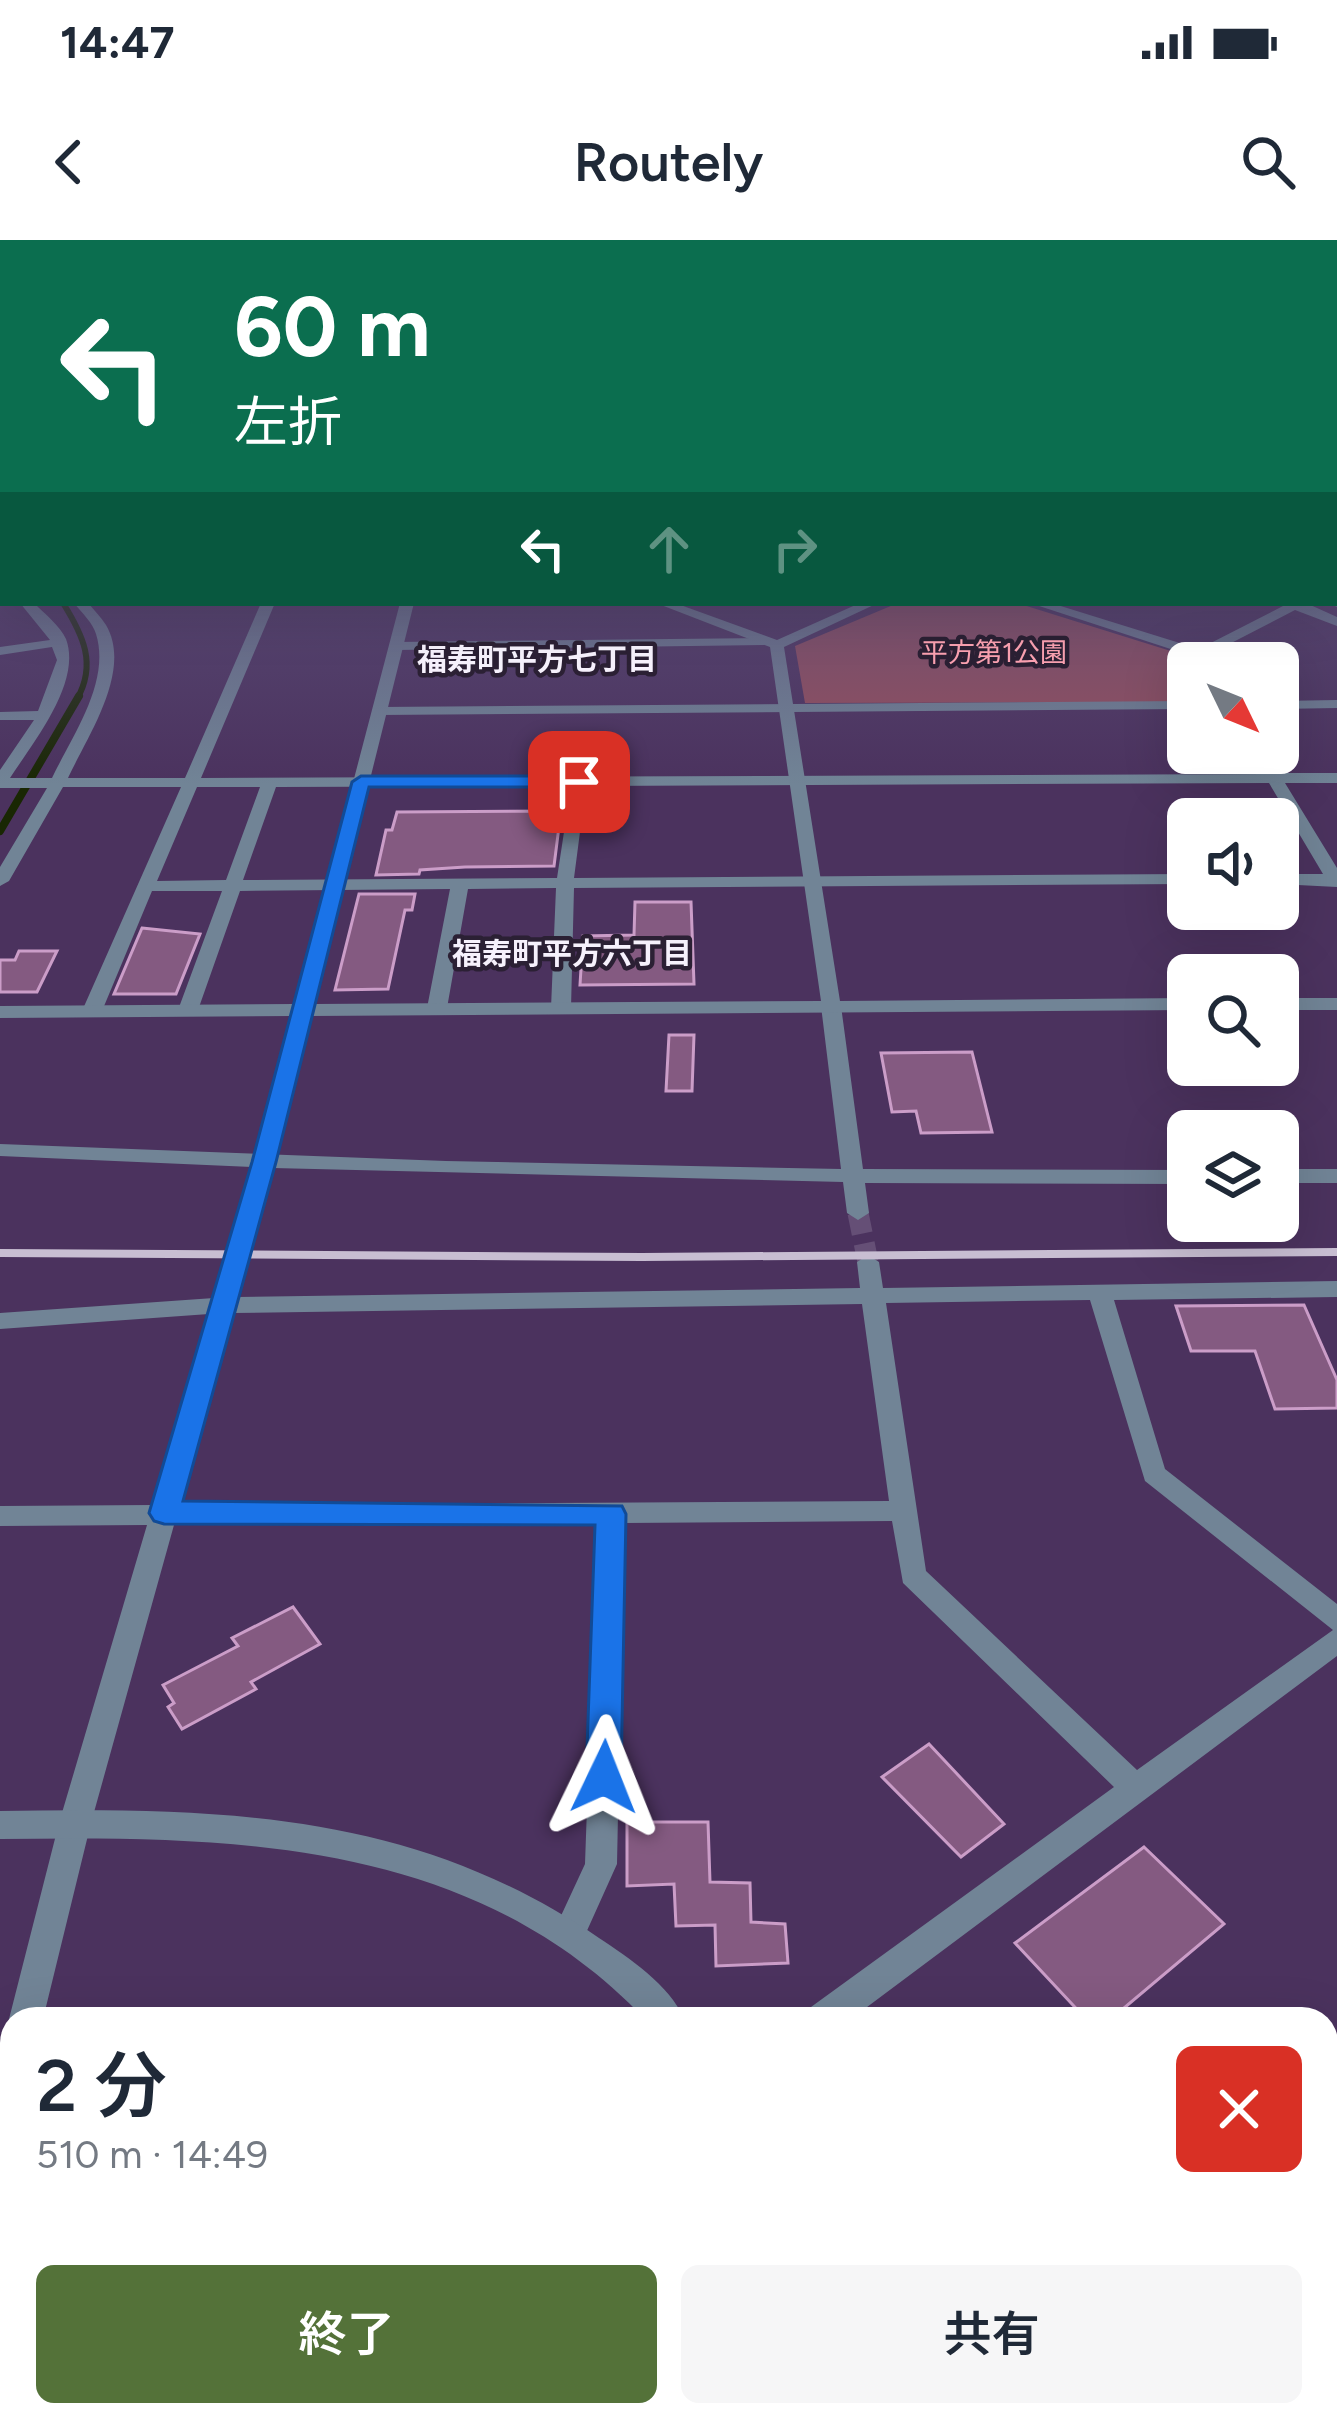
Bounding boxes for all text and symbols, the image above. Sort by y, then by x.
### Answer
text: 14:47 [60,15,175,69]
icon: back [36,129,102,195]
icon: search [1235,129,1301,195]
text: Routely [574,130,763,195]
text: 60 m [234,276,430,377]
icon: left [36,288,192,444]
text: 左折 [234,390,342,455]
icon: left [510,516,576,582]
icon: ahead [636,516,702,582]
icon: right [762,516,828,582]
park label: 平方第1公園 [921,636,1067,669]
district label: 福寿町平方七丁目 [417,641,657,678]
north arrow [1167,642,1299,774]
map controls [1167,642,1299,1242]
pin [528,731,630,833]
icon: arrive [546,749,612,815]
button: sound [1167,798,1299,930]
district label: 福寿町平方六丁目 [452,935,692,972]
button: search [1167,954,1299,1086]
button: layers [1167,1110,1299,1242]
position arrow [541,1714,667,1840]
text: 2 分 [36,2043,166,2129]
button: close [1176,2046,1302,2172]
text: 510 m · 14:49 [36,2131,268,2178]
button: 終了 [36,2265,657,2403]
button: 共有 [681,2265,1302,2403]

